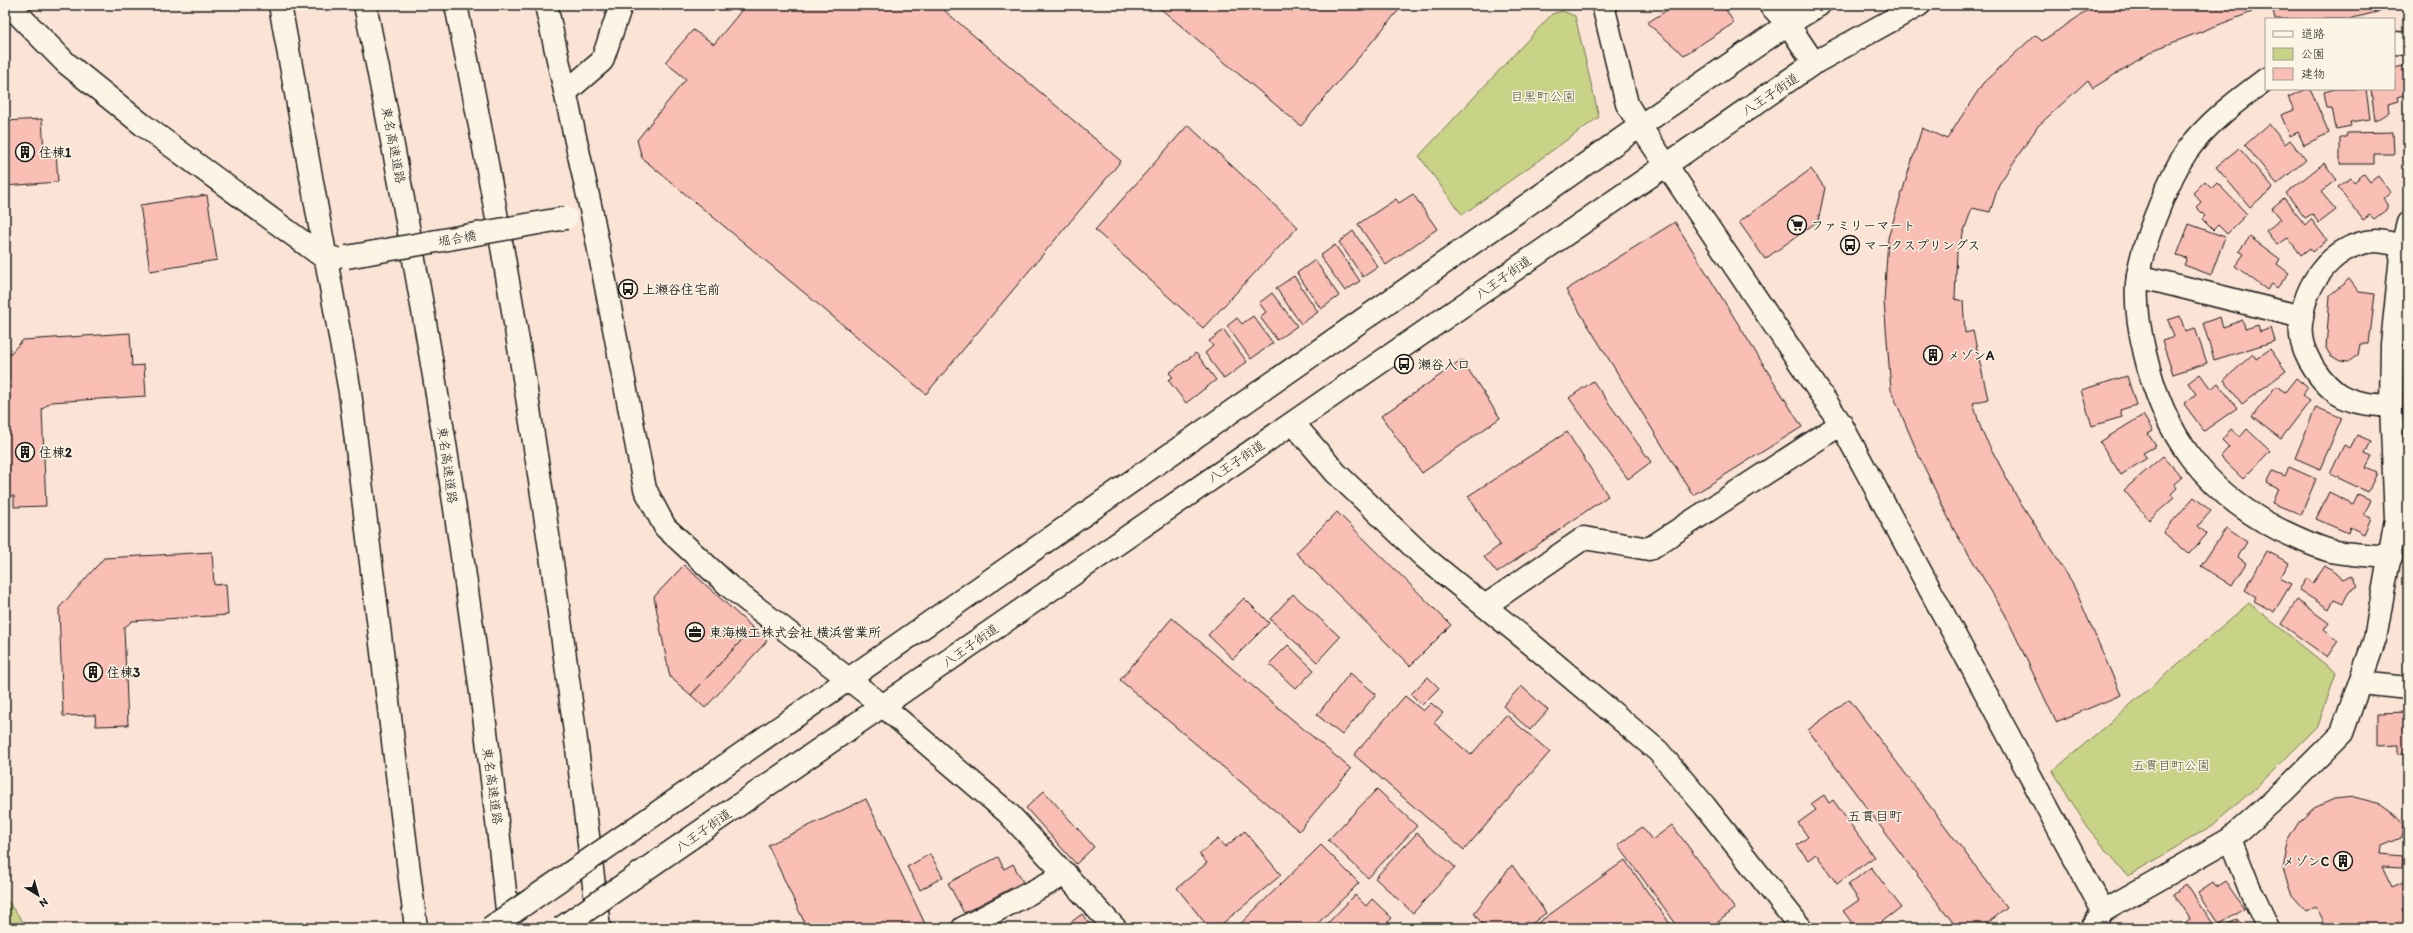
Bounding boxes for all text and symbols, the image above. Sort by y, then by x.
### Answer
legend [2265,18,2395,90]
text: 道路 [2301,27,2325,41]
text: 公園 [2301,47,2325,61]
text: 建物 [2301,67,2325,81]
street label: 八王子街道 [1739,70,1801,119]
park label: 目黒町公園 [1510,89,1576,104]
street label: 東名高速道路 [379,105,408,185]
building icon: 住棟1 [14,141,36,163]
place label: 住棟1 [39,145,71,160]
supermarket icon: ファミリーマート [1786,214,1808,236]
place label: ファミリーマート [1811,218,1916,233]
street label: 堀合橋 [437,228,478,249]
bus stop icon: マークスプリングス [1839,234,1861,256]
place label: マークスプリングス [1864,238,1980,253]
street label: 八王子街道 [1472,253,1534,302]
bus stop icon: 上瀬谷住宅前 [617,278,639,300]
place label: 上瀬谷住宅前 [642,282,720,297]
building icon: メゾンA [1922,344,1944,366]
place label: メゾンA [1947,348,1995,363]
bus stop icon: 瀬谷入口 [1393,353,1415,375]
place label: 瀬谷入口 [1418,357,1470,372]
street label: 東名高速道路 [435,425,460,505]
street label: 八王子街道 [1205,437,1267,486]
building icon: 住棟2 [14,441,36,463]
place label: 住棟2 [39,445,72,460]
office icon: 東海機工株式会社 横浜営業所 [684,621,706,643]
street label: 八王子街道 [939,621,1001,670]
place label: 東海機工株式会社 横浜営業所 [709,625,881,640]
building icon: 住棟3 [82,661,104,683]
place label: 住棟3 [107,665,140,680]
street label: 東名高速道路 [480,746,505,826]
park label: 五貫目町公園 [2132,758,2210,773]
street label: 八王子街道 [672,806,734,855]
district label: 五貫目町 [1847,808,1903,825]
building icon: メゾンC [2332,850,2354,872]
place label: メゾンC [2282,854,2330,869]
north arrow [18,875,58,915]
text: N [37,895,51,910]

